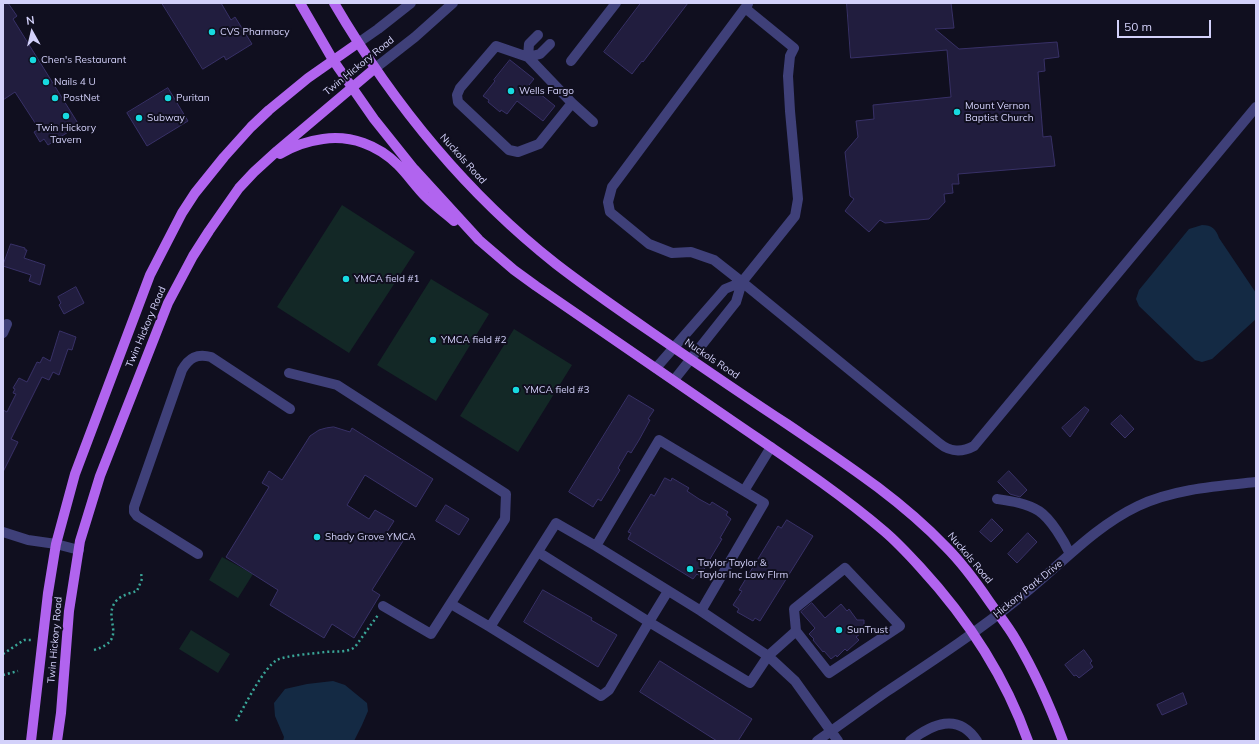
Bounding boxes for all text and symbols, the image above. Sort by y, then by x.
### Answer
north arrow [12,12,52,52]
scale bar [1119,12,1213,38]
text: N [25,13,35,28]
text: 50 m [1124,19,1152,34]
place label: CVS Pharmacy [220,26,289,38]
marker: CVS Pharmacy [207,27,217,37]
street label: Twin Hickory Road [321,34,397,98]
place label: Chen's Restaurant [41,54,126,66]
marker: Chen's Restaurant [28,55,38,65]
place label: Nails 4 U [54,76,96,88]
marker: Nails 4 U [41,77,51,87]
place label: Wells Fargo [519,85,574,97]
marker: Wells Fargo [506,86,516,96]
place label: PostNet [63,92,100,104]
place label: Puritan [176,92,210,104]
marker: PostNet [50,93,60,103]
marker: Puritan [163,93,173,103]
place label: Mount Vernon Baptist Church [965,100,1033,124]
marker: Mount Vernon Baptist Church [952,107,962,117]
marker: Twin Hickory Tavern [61,111,71,121]
place label: Subway [147,112,185,124]
marker: Subway [134,113,144,123]
place label: Twin Hickory Tavern [36,122,96,146]
street label: Nuckols Road [437,131,489,187]
place label: YMCA field #1 [354,273,420,285]
marker: YMCA field #1 [341,274,351,284]
street label: Twin Hickory Road [123,285,169,369]
place label: YMCA field #2 [441,334,507,346]
marker: YMCA field #2 [428,335,438,345]
street label: Nuckols Road [682,336,742,382]
place label: YMCA field #3 [524,384,590,396]
marker: YMCA field #3 [511,385,521,395]
street label: Nuckols Road [945,530,995,586]
place label: Shady Grove YMCA [325,531,416,543]
marker: Shady Grove YMCA [312,532,322,542]
place label: Taylor Taylor & Taylor Inc Law FIrm [698,557,788,580]
street label: Hickory Park Drive [991,557,1065,621]
marker: Taylor Taylor & Taylor Inc Law FIrm [685,564,695,574]
street label: Twin Hickory Road [45,596,65,684]
place label: SunTrust [847,624,888,636]
marker: SunTrust [834,625,844,635]

